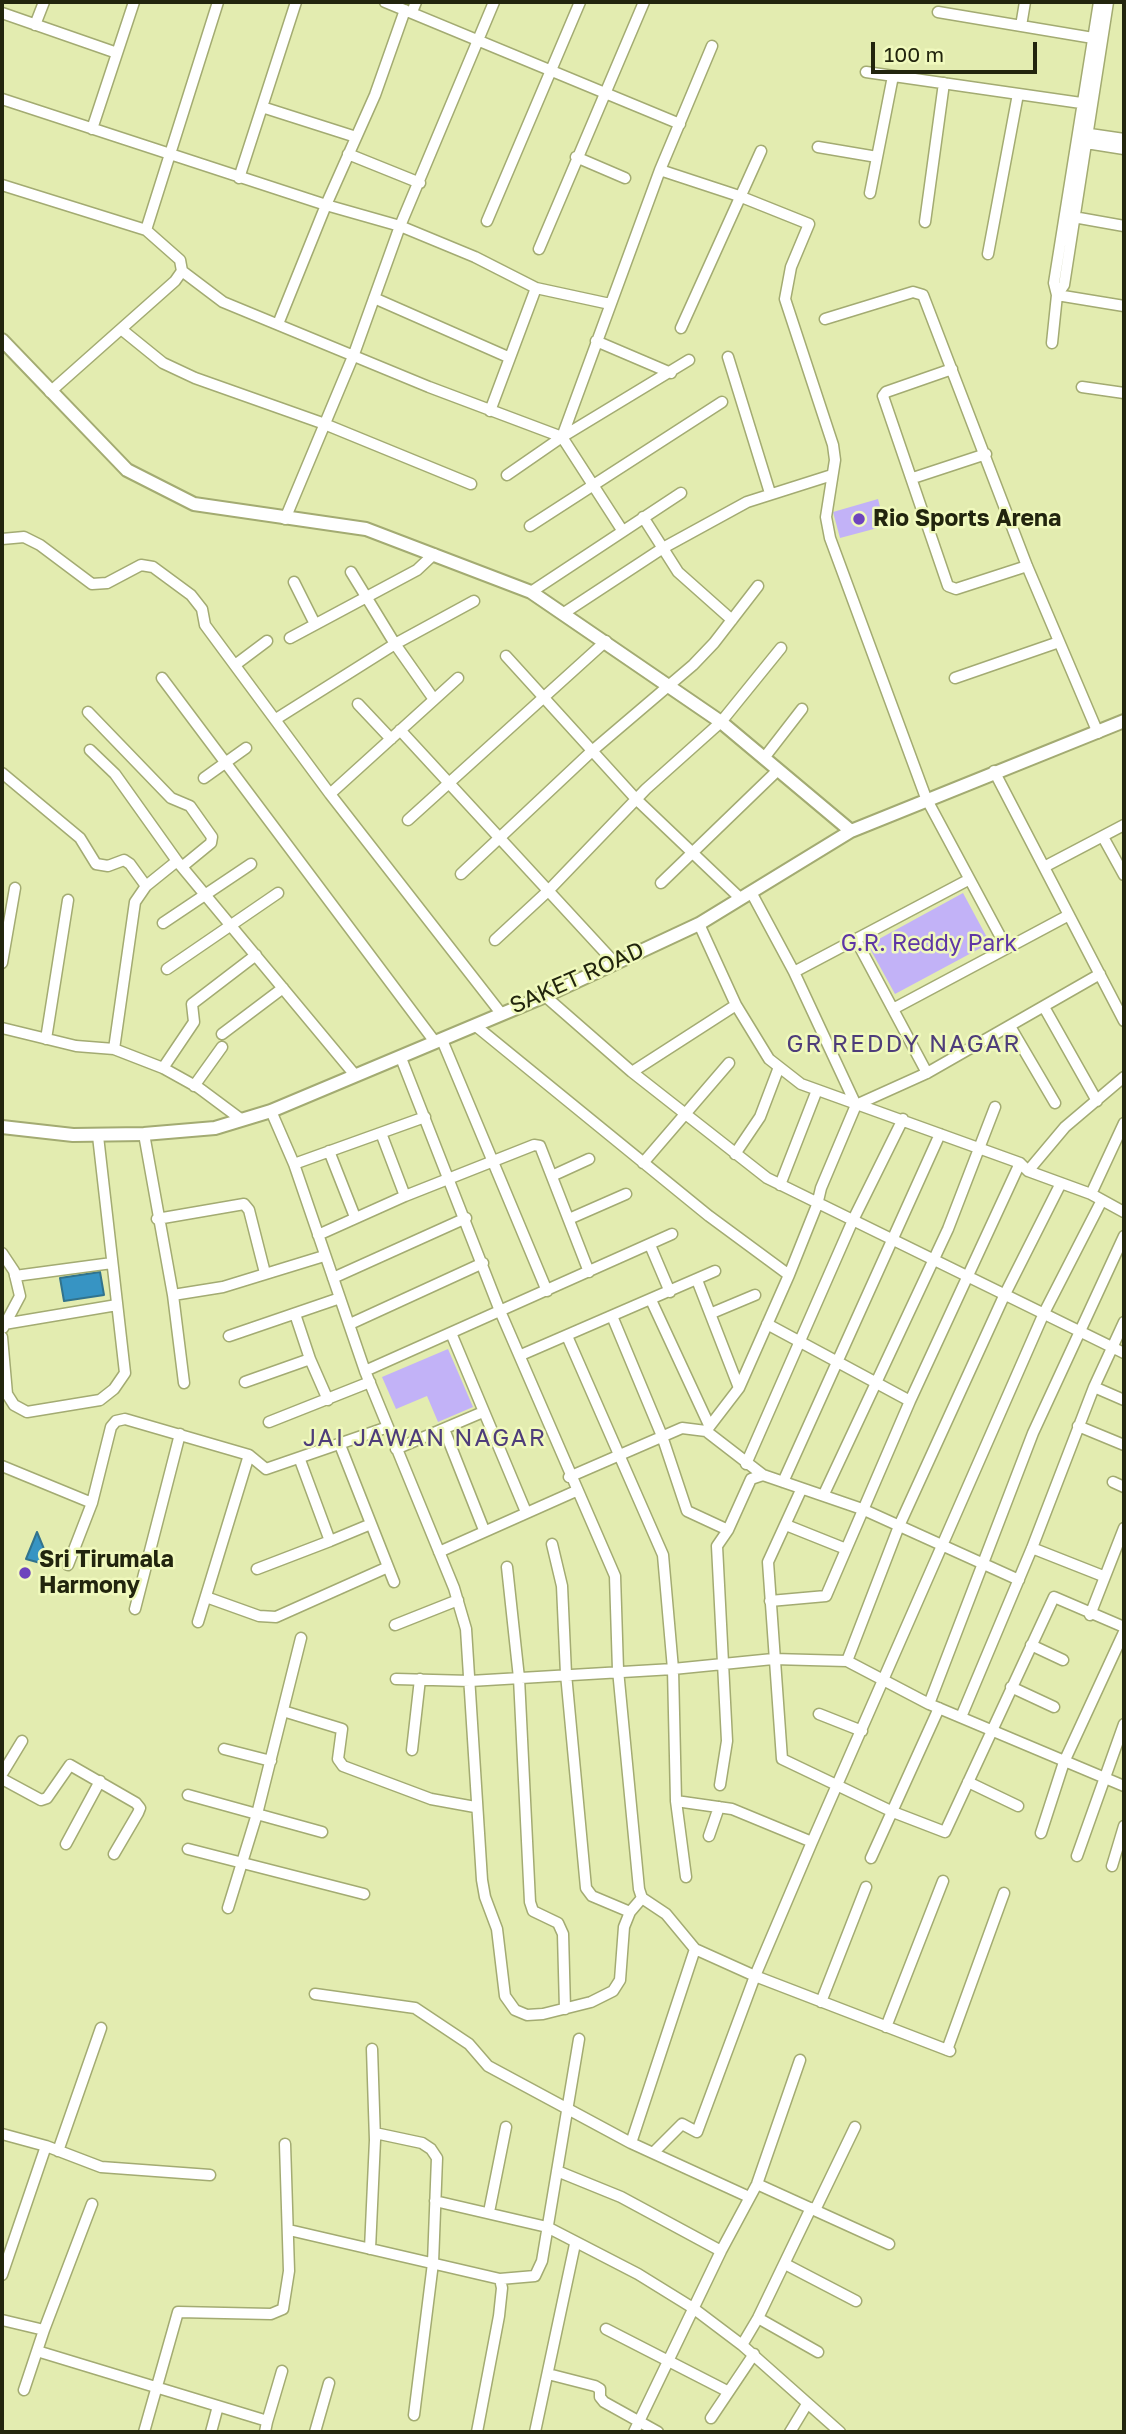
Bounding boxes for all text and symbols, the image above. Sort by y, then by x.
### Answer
scale bar [874,28,1040,72]
text: 100 m [884,41,944,67]
place label: Rio Sports Arena [873,505,1061,533]
marker: Rio Sports Arena [851,511,867,527]
park label: G.R. Reddy Park [841,930,1017,958]
street label: SAKET ROAD [506,936,648,1020]
district label: GR REDDY NAGAR [788,1030,1020,1058]
district label: JAI JAWAN NAGAR [305,1424,545,1452]
place label: Sri Tirumala Harmony [39,1546,174,1600]
marker: Sri Tirumala Harmony [17,1565,33,1581]

